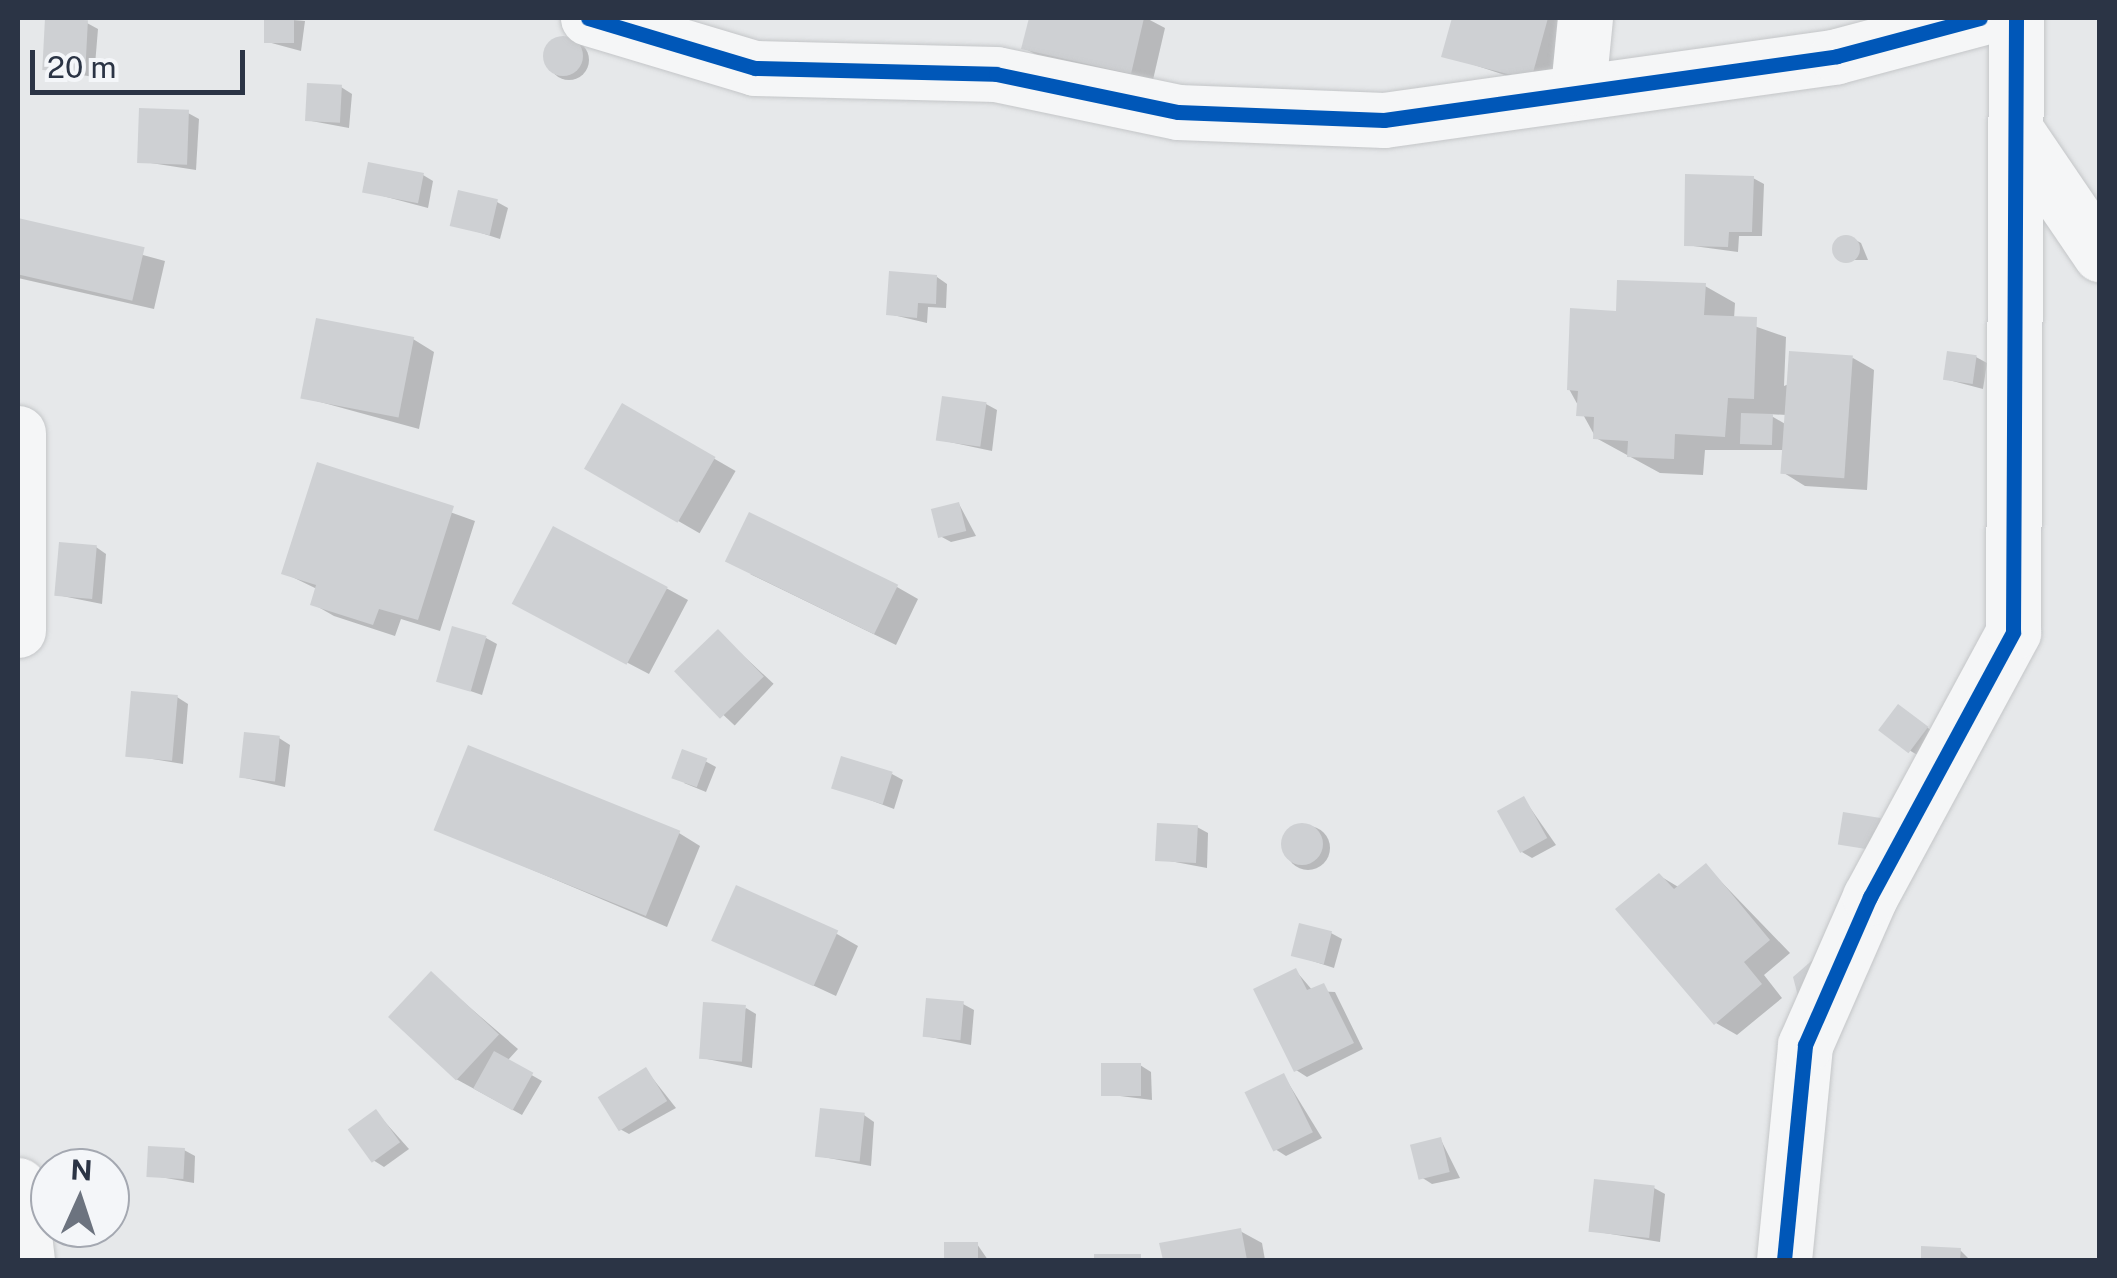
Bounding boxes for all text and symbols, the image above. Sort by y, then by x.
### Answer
scale bar [35,30,250,92]
text: 20 m [47,49,116,85]
north arrow [30,1148,130,1248]
text: N [70,1152,93,1187]

